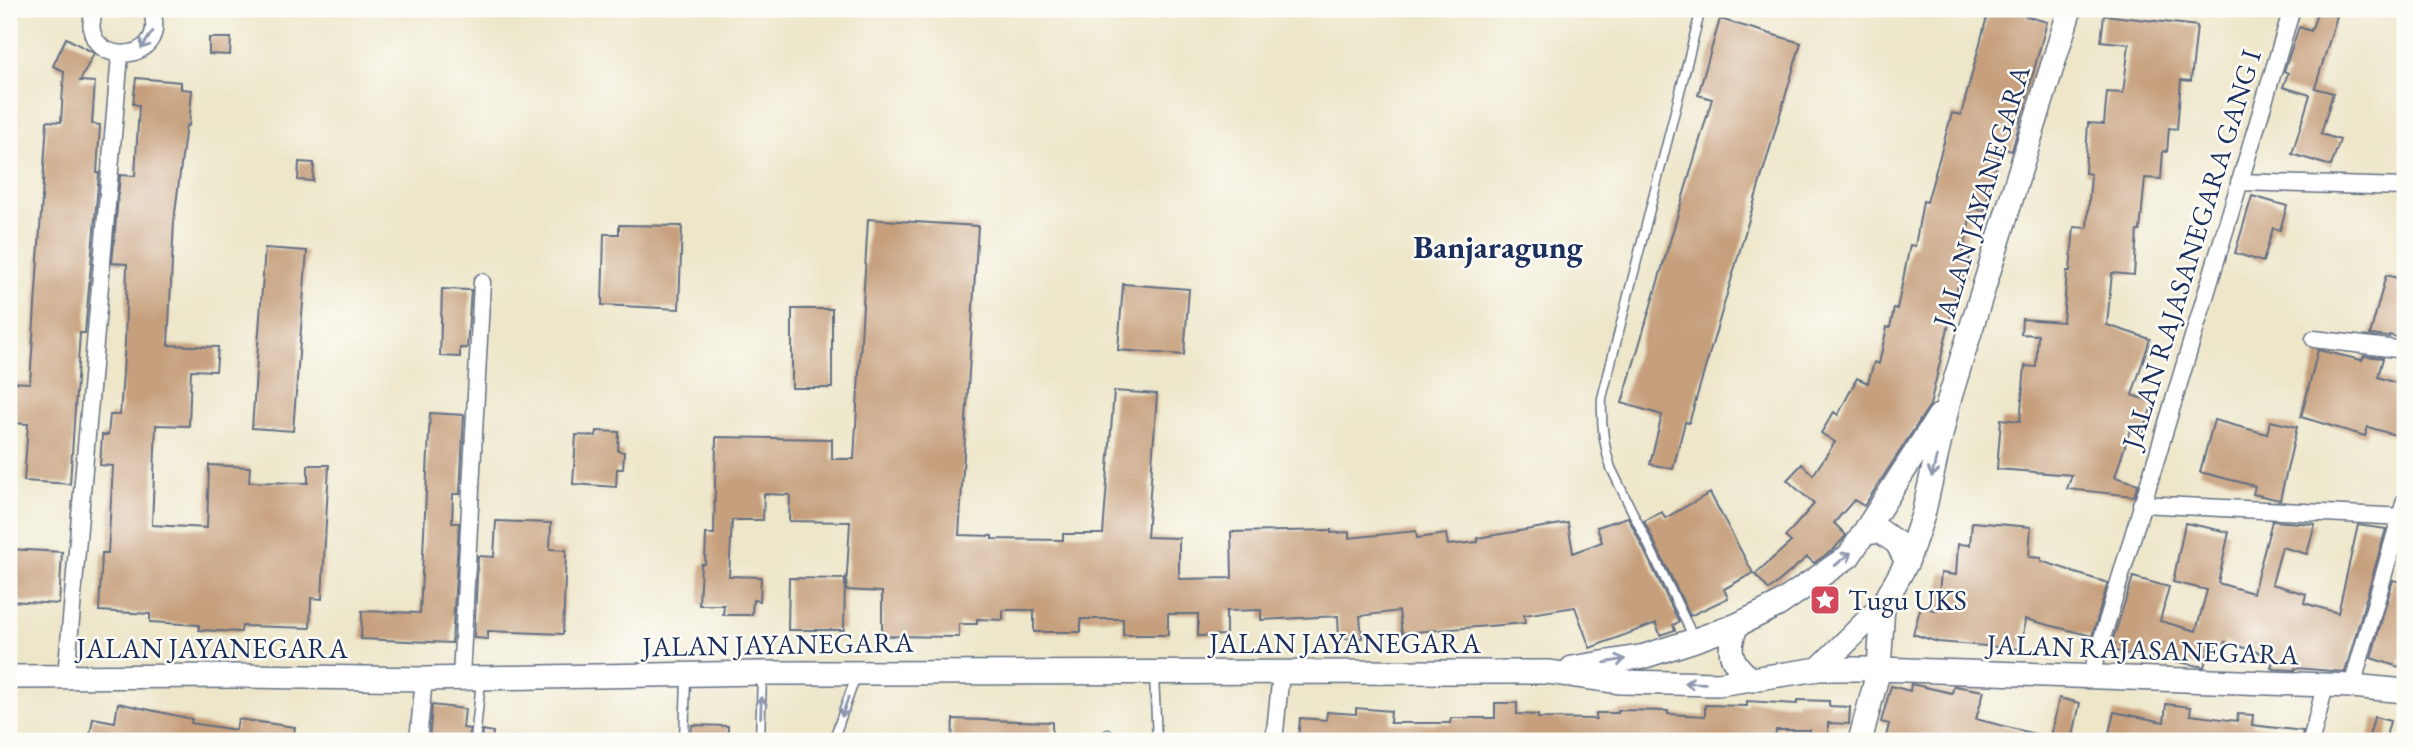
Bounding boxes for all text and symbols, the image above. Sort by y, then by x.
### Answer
one-way arrow [140,30,154,49]
street label: JALAN RAJASANEGARA GANG I [2112,45,2269,455]
street label: JALAN JAYANEGARA [1924,60,2038,333]
district label: Banjaragung [1413,226,1584,268]
one-way arrow [1927,455,1940,478]
one-way arrow [1833,552,1851,567]
place label: Tugu UKS [1848,582,1967,618]
place icon: Tugu UKS [1808,583,1842,617]
street label: JALAN JAYANEGARA [640,624,915,664]
street label: JALAN JAYANEGARA [1207,625,1481,661]
street label: JALAN RAJASANEGARA [1984,625,2300,672]
street label: JALAN JAYANEGARA [74,630,348,666]
one-way arrow [1604,654,1626,667]
one-way arrow [1684,677,1707,690]
one-way arrow [754,696,767,719]
one-way arrow [838,696,850,718]

